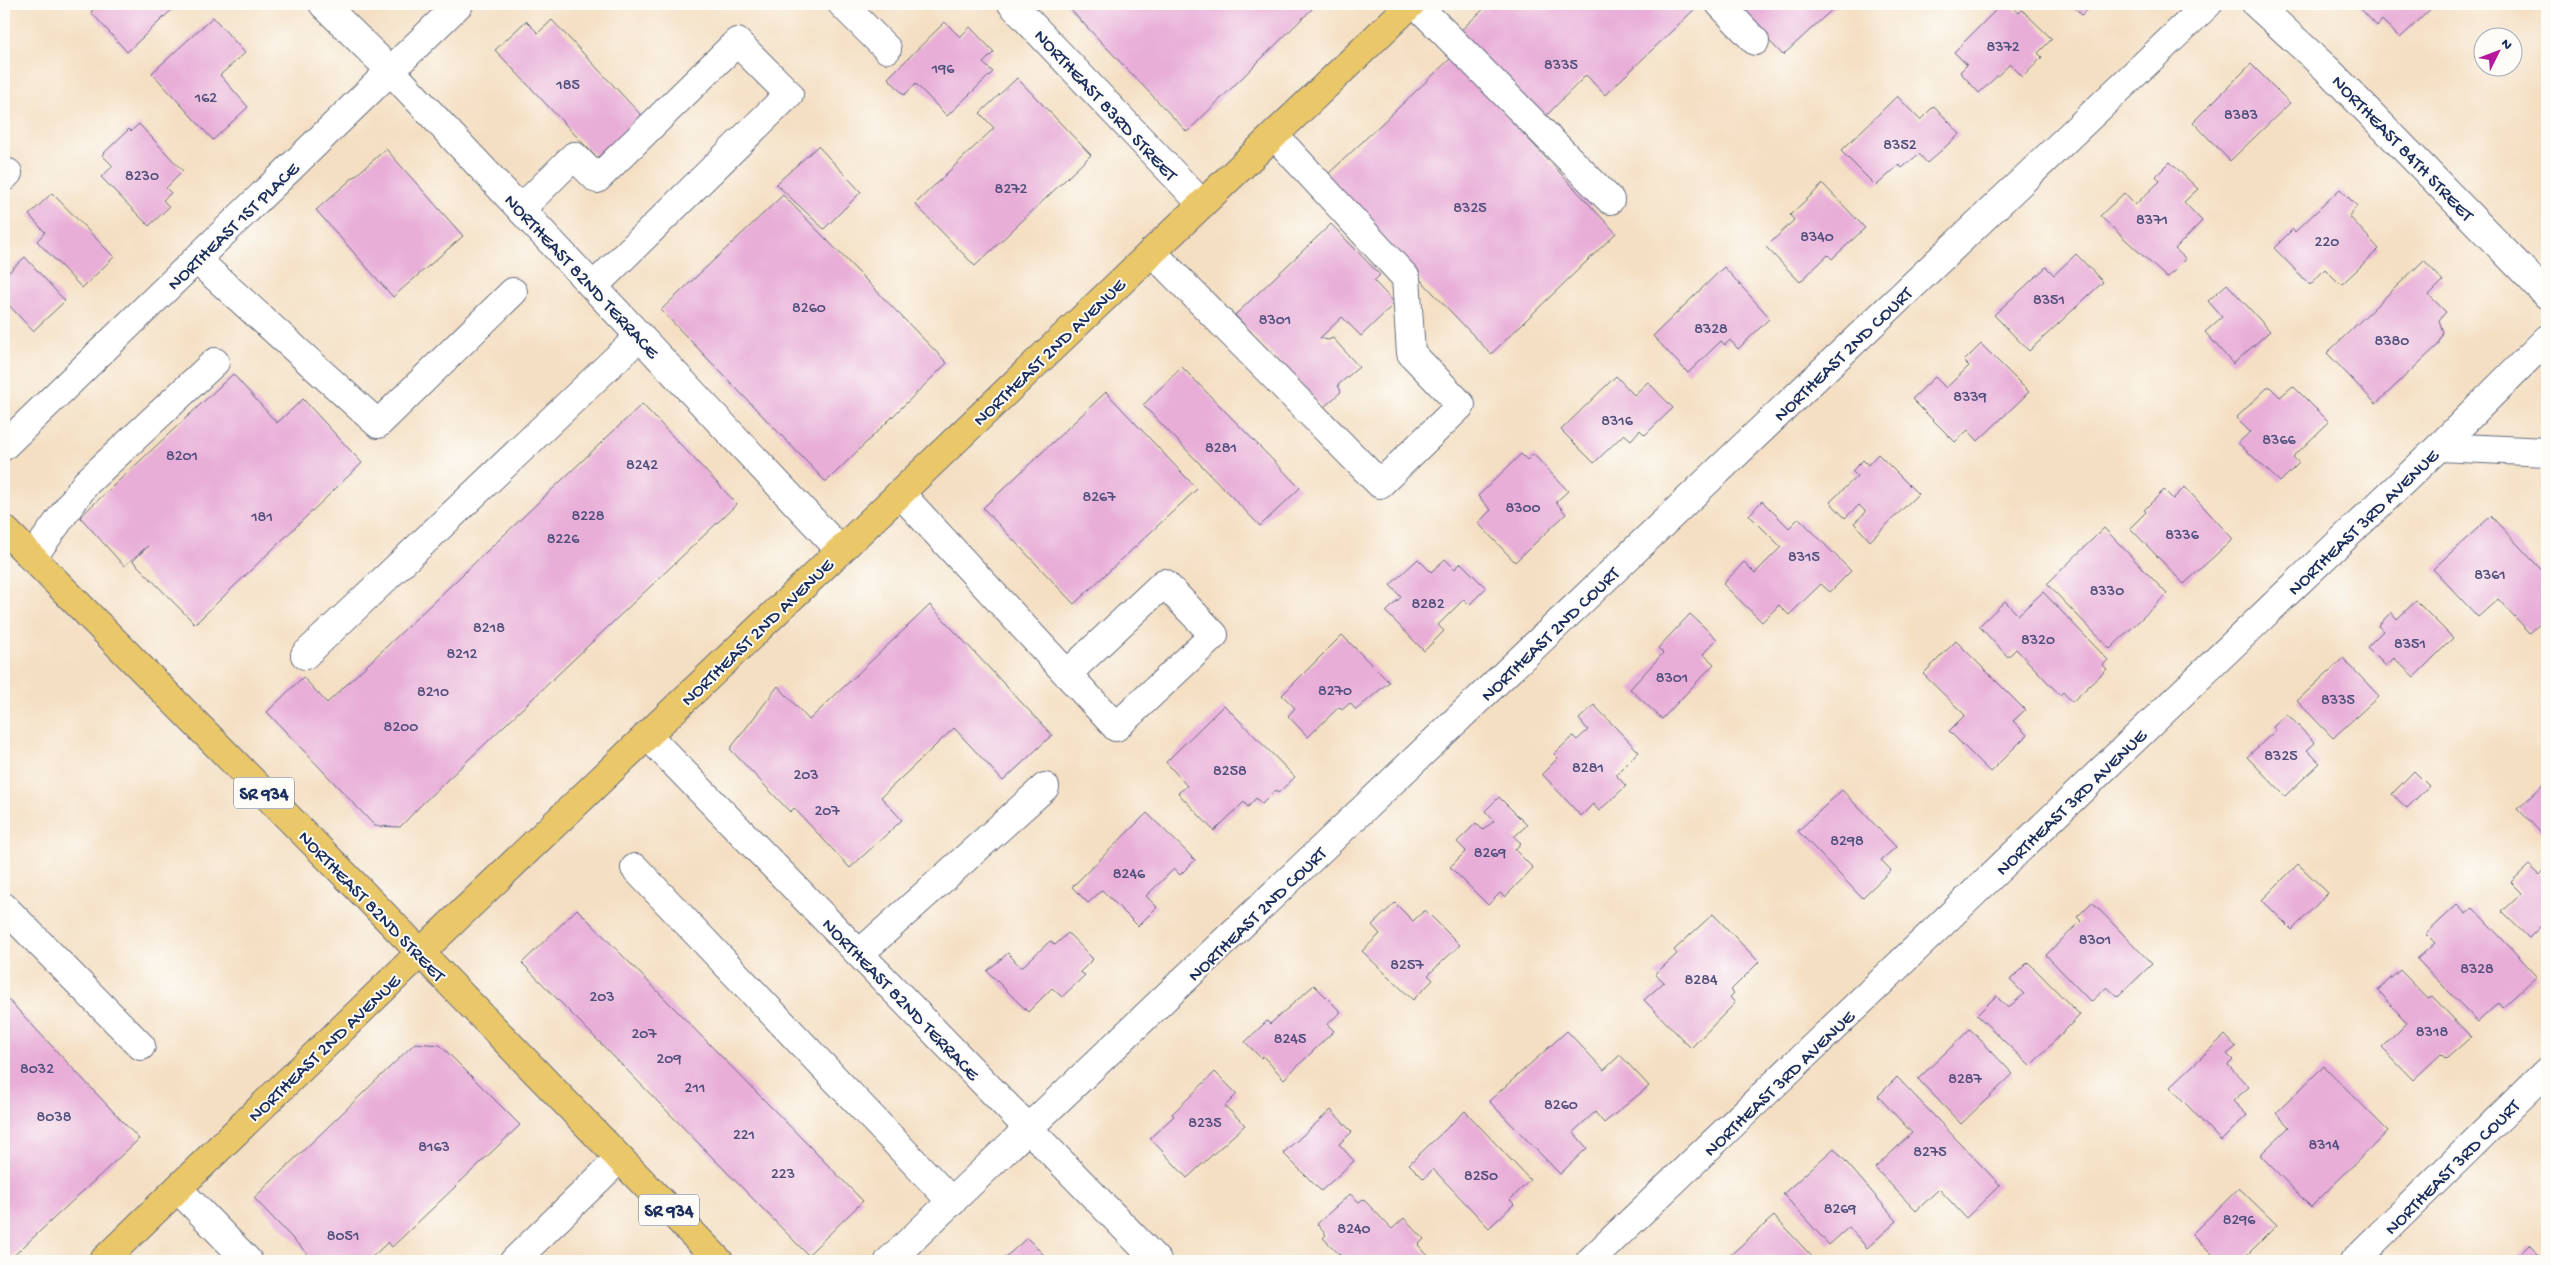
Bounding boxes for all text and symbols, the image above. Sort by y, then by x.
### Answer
street label: NORTHEAST 83RD STREET [1028,25,1181,188]
north arrow [2474,28,2524,78]
text: N [2496,36,2515,54]
house number: 8372 [1986,39,2020,58]
house number: 8335 [1544,57,1578,76]
house number: 196 [931,61,955,80]
street label: NORTHEAST 84TH STREET [2326,71,2478,228]
house number: 185 [555,77,580,96]
house number: 162 [194,90,217,109]
house number: 8383 [2224,107,2258,126]
house number: 8352 [1883,137,1917,156]
street label: NORTHEAST 1ST PLACE [164,158,306,296]
house number: 8230 [125,168,159,187]
house number: 8272 [995,181,1028,200]
street label: NORTHEAST 82ND TERRACE [498,190,664,365]
house number: 8325 [1453,200,1487,219]
house number: 8371 [2136,212,2168,231]
house number: 8340 [1800,229,1834,248]
house number: 220 [2315,234,2339,253]
street label: NORTHEAST 2ND AVENUE [969,274,1132,432]
street label: NORTHEAST 2ND COURT [1770,283,1919,428]
house number: 8351 [2033,292,2065,311]
house number: 8260 [792,300,826,319]
house number: 8301 [1259,312,1291,331]
house number: 8328 [1694,321,1728,340]
house number: 8380 [2375,333,2409,352]
house number: 8339 [1953,389,1987,408]
house number: 8316 [1601,413,1634,432]
house number: 8366 [2262,432,2297,451]
house number: 8281 [1205,440,1237,459]
street label: NORTHEAST 3RD AVENUE [2284,445,2446,602]
house number: 8201 [166,448,198,467]
house number: 8242 [626,457,658,476]
house number: 8267 [1082,489,1116,508]
house number: 8300 [1505,500,1541,519]
house number: 8228 [571,508,605,527]
house number: 181 [250,509,273,528]
house number: 8336 [2165,527,2200,546]
house number: 8226 [547,531,580,550]
house number: 8315 [1788,549,1820,568]
street label: NORTHEAST 2ND AVENUE [677,554,840,712]
street label: NORTHEAST 2ND COURT [1477,563,1626,708]
house number: 8361 [2474,567,2506,586]
house number: 8330 [2090,583,2124,602]
house number: 8282 [1411,596,1445,615]
house number: 8218 [473,620,505,639]
house number: 8320 [2021,632,2055,651]
house number: 8351 [2394,636,2426,655]
house number: 8212 [447,646,478,665]
house number: 8301 [1656,670,1688,689]
house number: 8270 [1318,683,1352,702]
house number: 8210 [417,684,449,703]
house number: 8335 [2321,692,2355,711]
house number: 8200 [384,719,418,738]
street label: NORTHEAST 3RD AVENUE [1992,725,2154,882]
house number: 8325 [2264,748,2298,767]
house number: 8281 [1572,760,1604,779]
house number: 8258 [1213,763,1247,782]
house number: 203 [793,767,819,786]
road number: SR 934 [234,778,294,808]
house number: 207 [814,803,840,822]
street label: NORTHEAST 82ND STREET [292,827,449,988]
house number: 8298 [1830,833,1864,852]
street label: NORTHEAST 2ND COURT [1184,843,1333,988]
house number: 8269 [1474,845,1506,864]
house number: 8246 [1113,866,1146,885]
street label: NORTHEAST 82ND TERRACE [816,914,984,1087]
house number: 8301 [2079,932,2111,951]
house number: 8257 [1390,957,1424,976]
house number: 8328 [2460,961,2494,980]
street label: NORTHEAST 2ND AVENUE [244,970,407,1128]
house number: 8284 [1685,972,1718,991]
house number: 203 [589,989,615,1008]
street label: NORTHEAST 3RD AVENUE [1700,1006,1862,1163]
house number: 8318 [2416,1024,2448,1043]
house number: 207 [631,1026,657,1045]
house number: 8245 [1274,1031,1306,1050]
house number: 209 [657,1051,681,1070]
house number: 8032 [20,1061,54,1080]
house number: 8287 [1948,1071,1983,1090]
house number: 211 [685,1080,705,1099]
street label: NORTHEAST 3RD COURT [2381,1095,2527,1241]
house number: 8260 [1544,1097,1578,1116]
house number: 8038 [37,1109,72,1128]
house number: 8235 [1188,1115,1222,1134]
house number: 221 [733,1127,755,1146]
house number: 8314 [2308,1137,2340,1156]
house number: 8163 [418,1139,450,1158]
house number: 8275 [1913,1144,1947,1163]
house number: 223 [771,1166,795,1185]
house number: 8250 [1464,1168,1498,1187]
road number: SR 934 [639,1194,699,1226]
house number: 8269 [1824,1201,1856,1220]
house number: 8296 [2223,1212,2256,1231]
house number: 8240 [1337,1221,1371,1240]
house number: 8051 [327,1228,359,1247]

